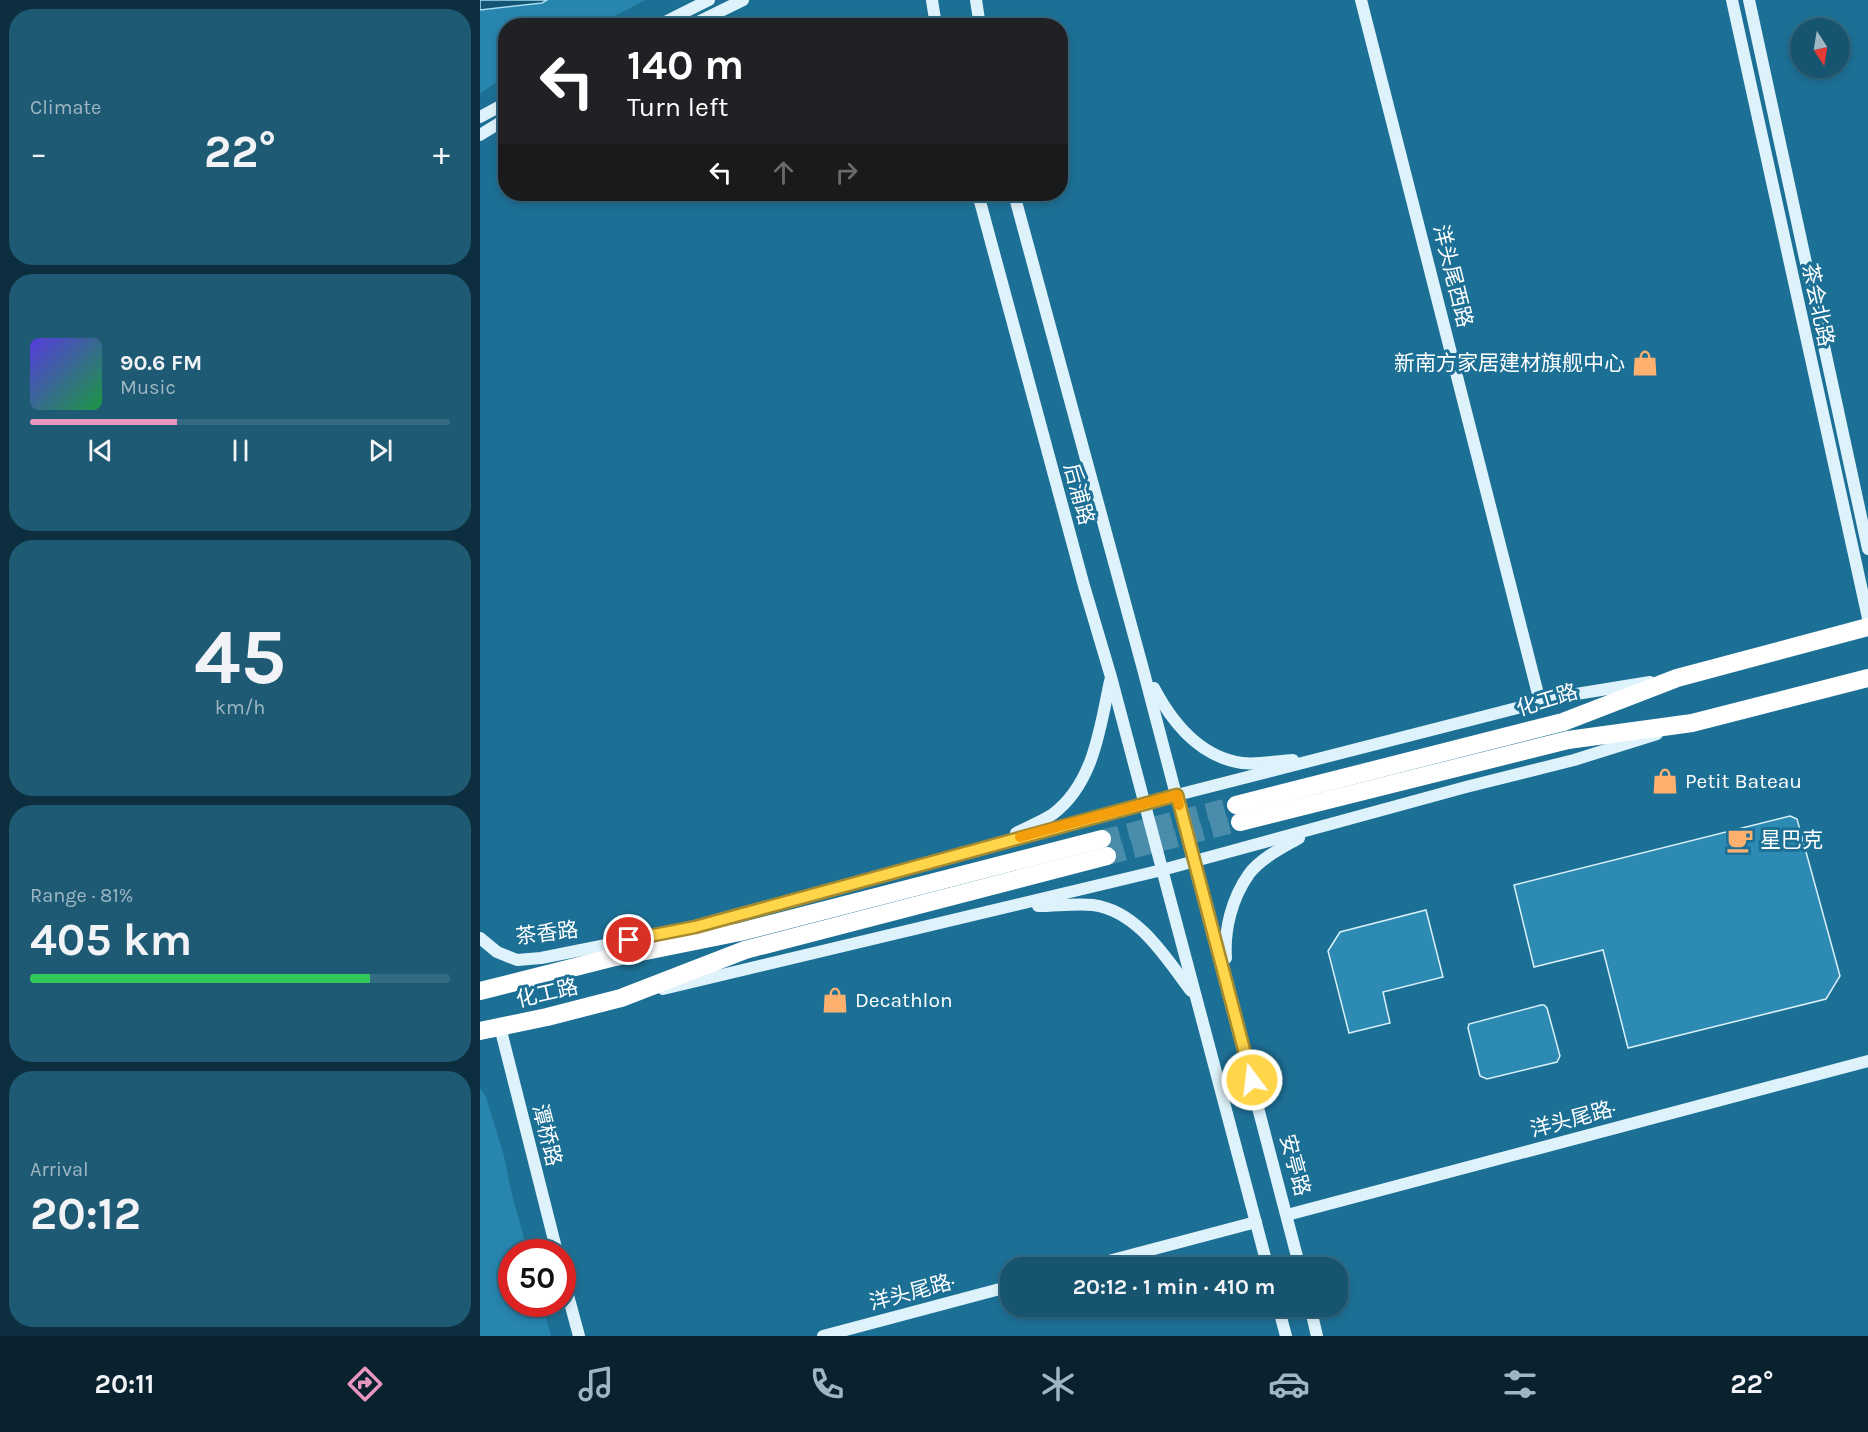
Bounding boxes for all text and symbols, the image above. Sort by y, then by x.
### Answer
north arrow [1790,18,1850,78]
map controls [1790,18,1850,78]
text: 140 m [627,40,744,90]
icon: left [528,42,606,120]
text: Turn left [627,91,728,123]
text: Climate [30,96,101,119]
text: 22° [204,126,276,178]
text: − [30,134,47,172]
text: + [433,134,450,172]
icon: left [704,156,737,189]
icon: ahead [767,156,800,189]
icon: right [830,156,863,189]
street label: 洋头尾西路 [1429,222,1477,330]
street label: 茶会北路 [1798,261,1838,349]
shop icon: 新南方家居建材旗舰中心 [1630,348,1660,378]
text: 90.6 FM [120,350,202,376]
place label: 新南方家居建材旗舰中心 [1394,351,1625,375]
text: Music [120,376,176,399]
icon: previous [84,434,117,467]
icon: pause [224,434,257,467]
icon: next [364,434,397,467]
street label: 后浦路 [1059,460,1099,528]
text: 45 [194,611,286,703]
street label: 化工路 [1513,679,1581,721]
text: km/h [215,696,265,719]
shop icon: Petit Bateau [1650,766,1680,796]
place label: Petit Bateau [1685,769,1802,793]
cafe icon: 星巴克 [1725,825,1755,855]
place label: 星巴克 [1760,828,1823,852]
text: Range · 81% [30,884,133,907]
text: 405 km [30,914,192,966]
pin [603,914,654,965]
street label: 茶香路 [514,917,580,949]
icon: arrive [612,923,645,956]
street label: 化工路 [514,974,580,1012]
shop icon: Decathlon [820,985,850,1015]
place label: Decathlon [855,988,953,1012]
position arrow [1220,1048,1284,1112]
street label: 洋头尾路· [1528,1096,1619,1142]
street label: 潭桥路 [528,1102,566,1168]
street label: 安亭路 [1275,1131,1315,1199]
text: Arrival [30,1158,89,1181]
text: 20:12 [30,1188,141,1240]
speed limit sign: 50 [498,1239,576,1317]
street label: 洋头尾路· [867,1269,958,1315]
text: 20:12 · 1 min · 410 m [1073,1274,1275,1300]
icon: directions [344,1363,386,1405]
icon: music [575,1363,617,1405]
icon: phone [806,1363,848,1405]
icon: climate [1037,1363,1079,1405]
icon: car [1268,1363,1310,1405]
icon: filters [1499,1363,1541,1405]
text: 20:11 [95,1368,155,1400]
text: 22° [1730,1368,1773,1400]

